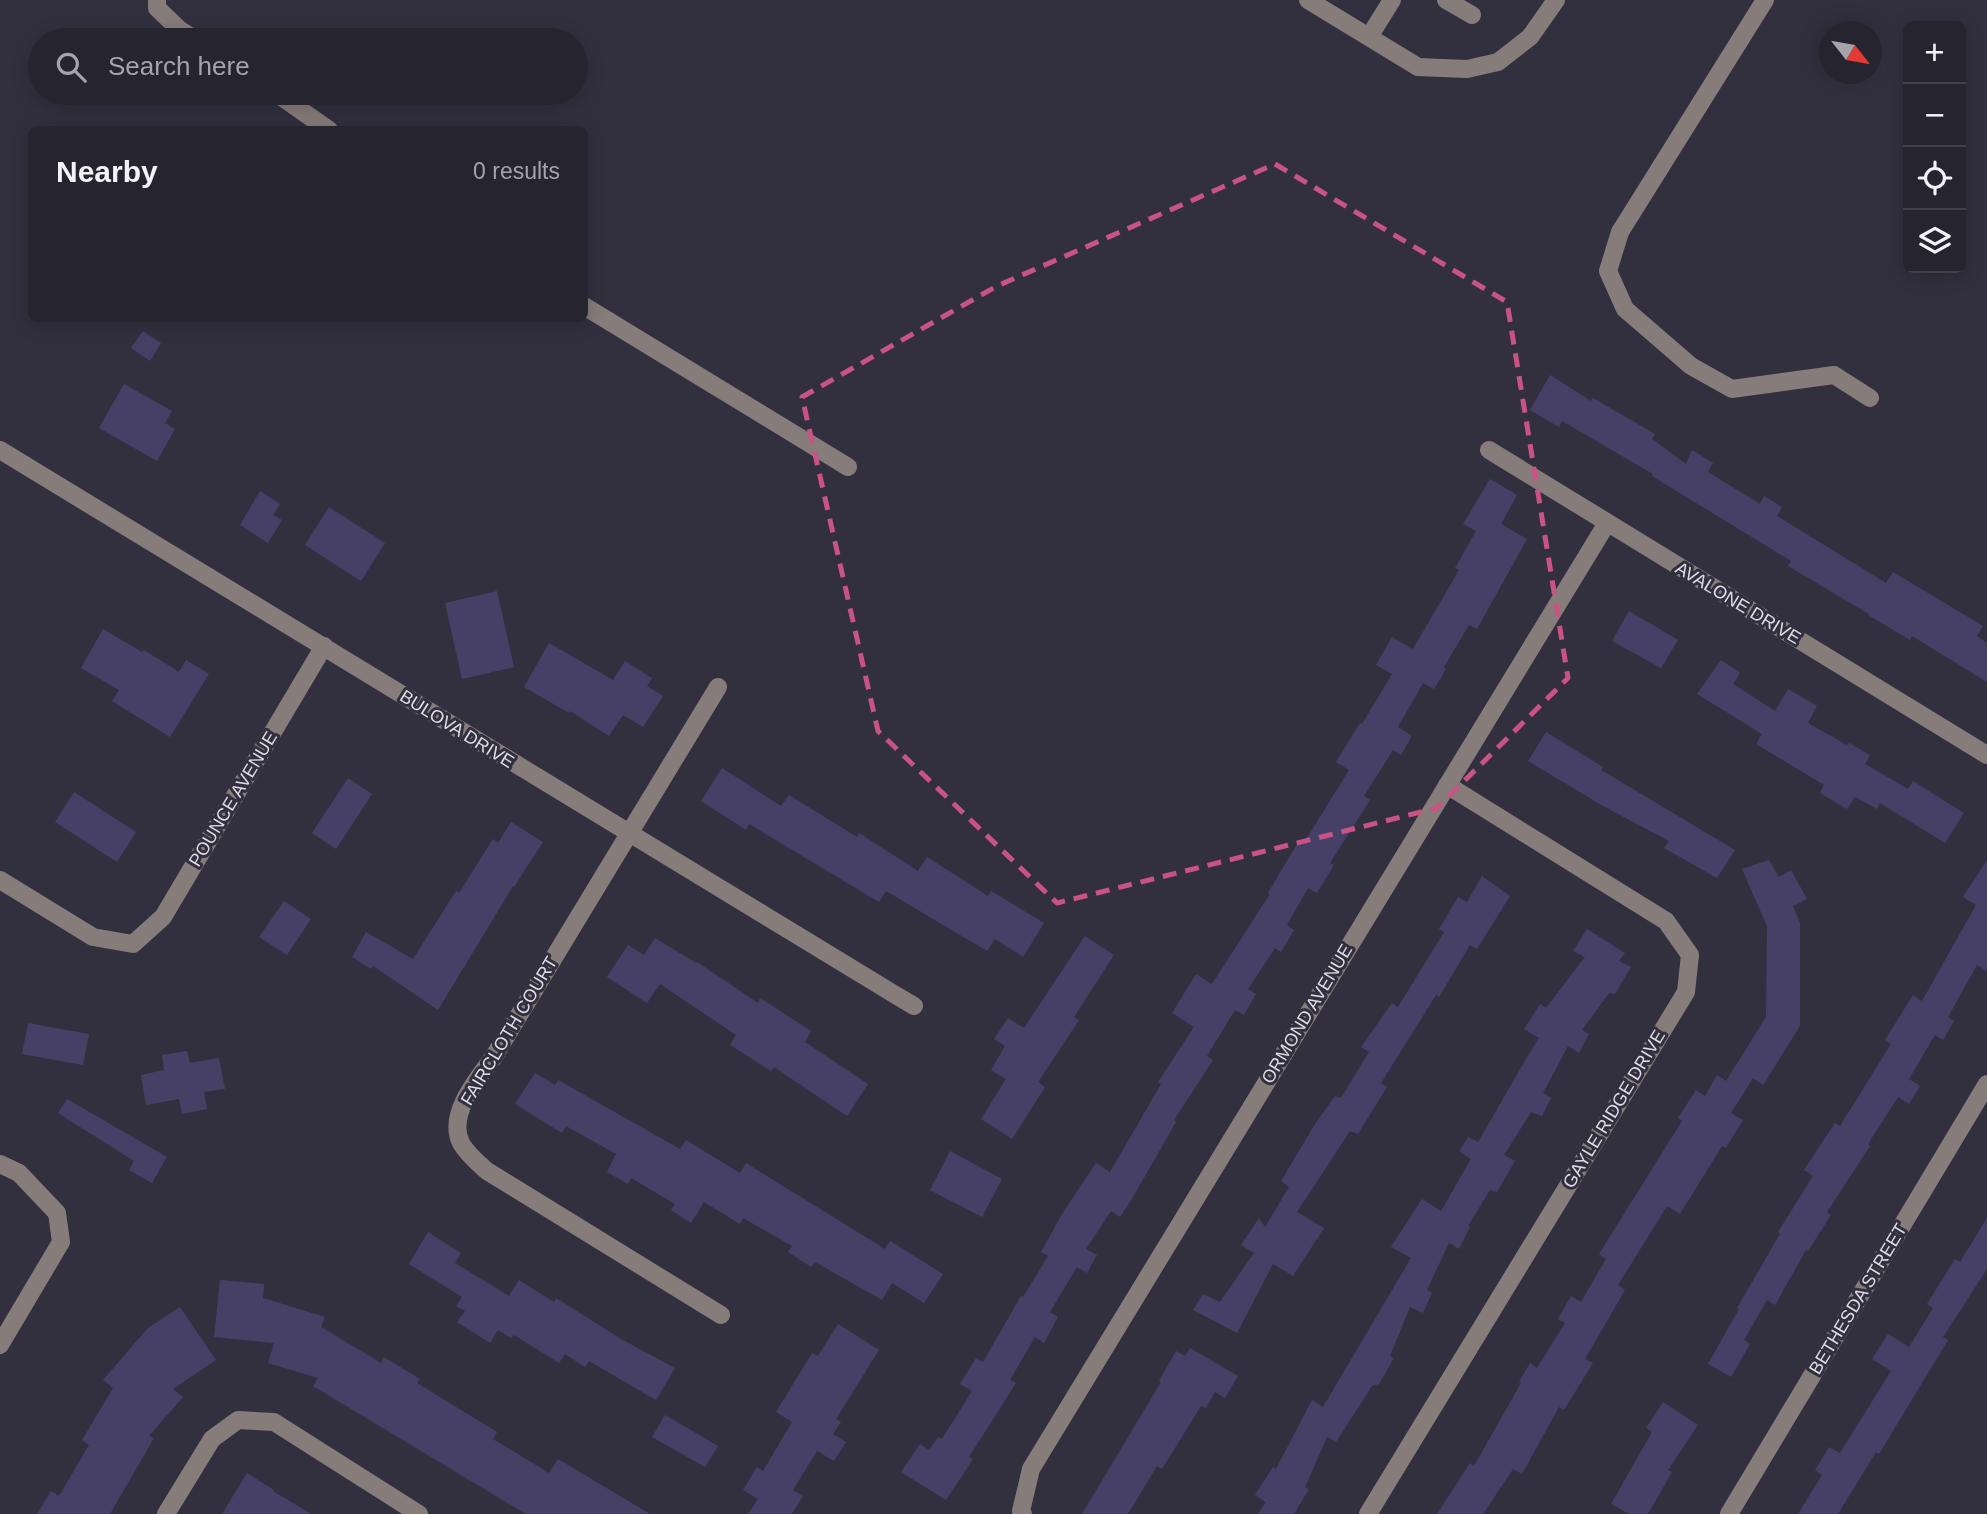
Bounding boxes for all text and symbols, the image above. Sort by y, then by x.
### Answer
north arrow [1819,21,1882,84]
map controls [1903,21,1966,273]
button: + [1903,21,1966,84]
search box [28,28,588,105]
icon: search [52,48,90,86]
text: Search here [108,51,250,81]
button: − [1903,84,1966,147]
button: locate [1903,147,1966,210]
text: Nearby [56,155,158,188]
text: 0 results [473,158,560,184]
button: layers [1903,210,1966,273]
street label: AVALONE DRIVE [1672,558,1804,648]
street label: BULOVA DRIVE [396,686,518,772]
street label: POUNCE AVENUE [185,728,281,870]
street label: ORMOND AVENUE [1258,941,1356,1087]
street label: FAIRCLOTH COURT [457,953,561,1109]
street label: GAYLE RIDGE DRIVE [1559,1026,1669,1192]
street label: BETHESDA STREET [1805,1220,1911,1378]

